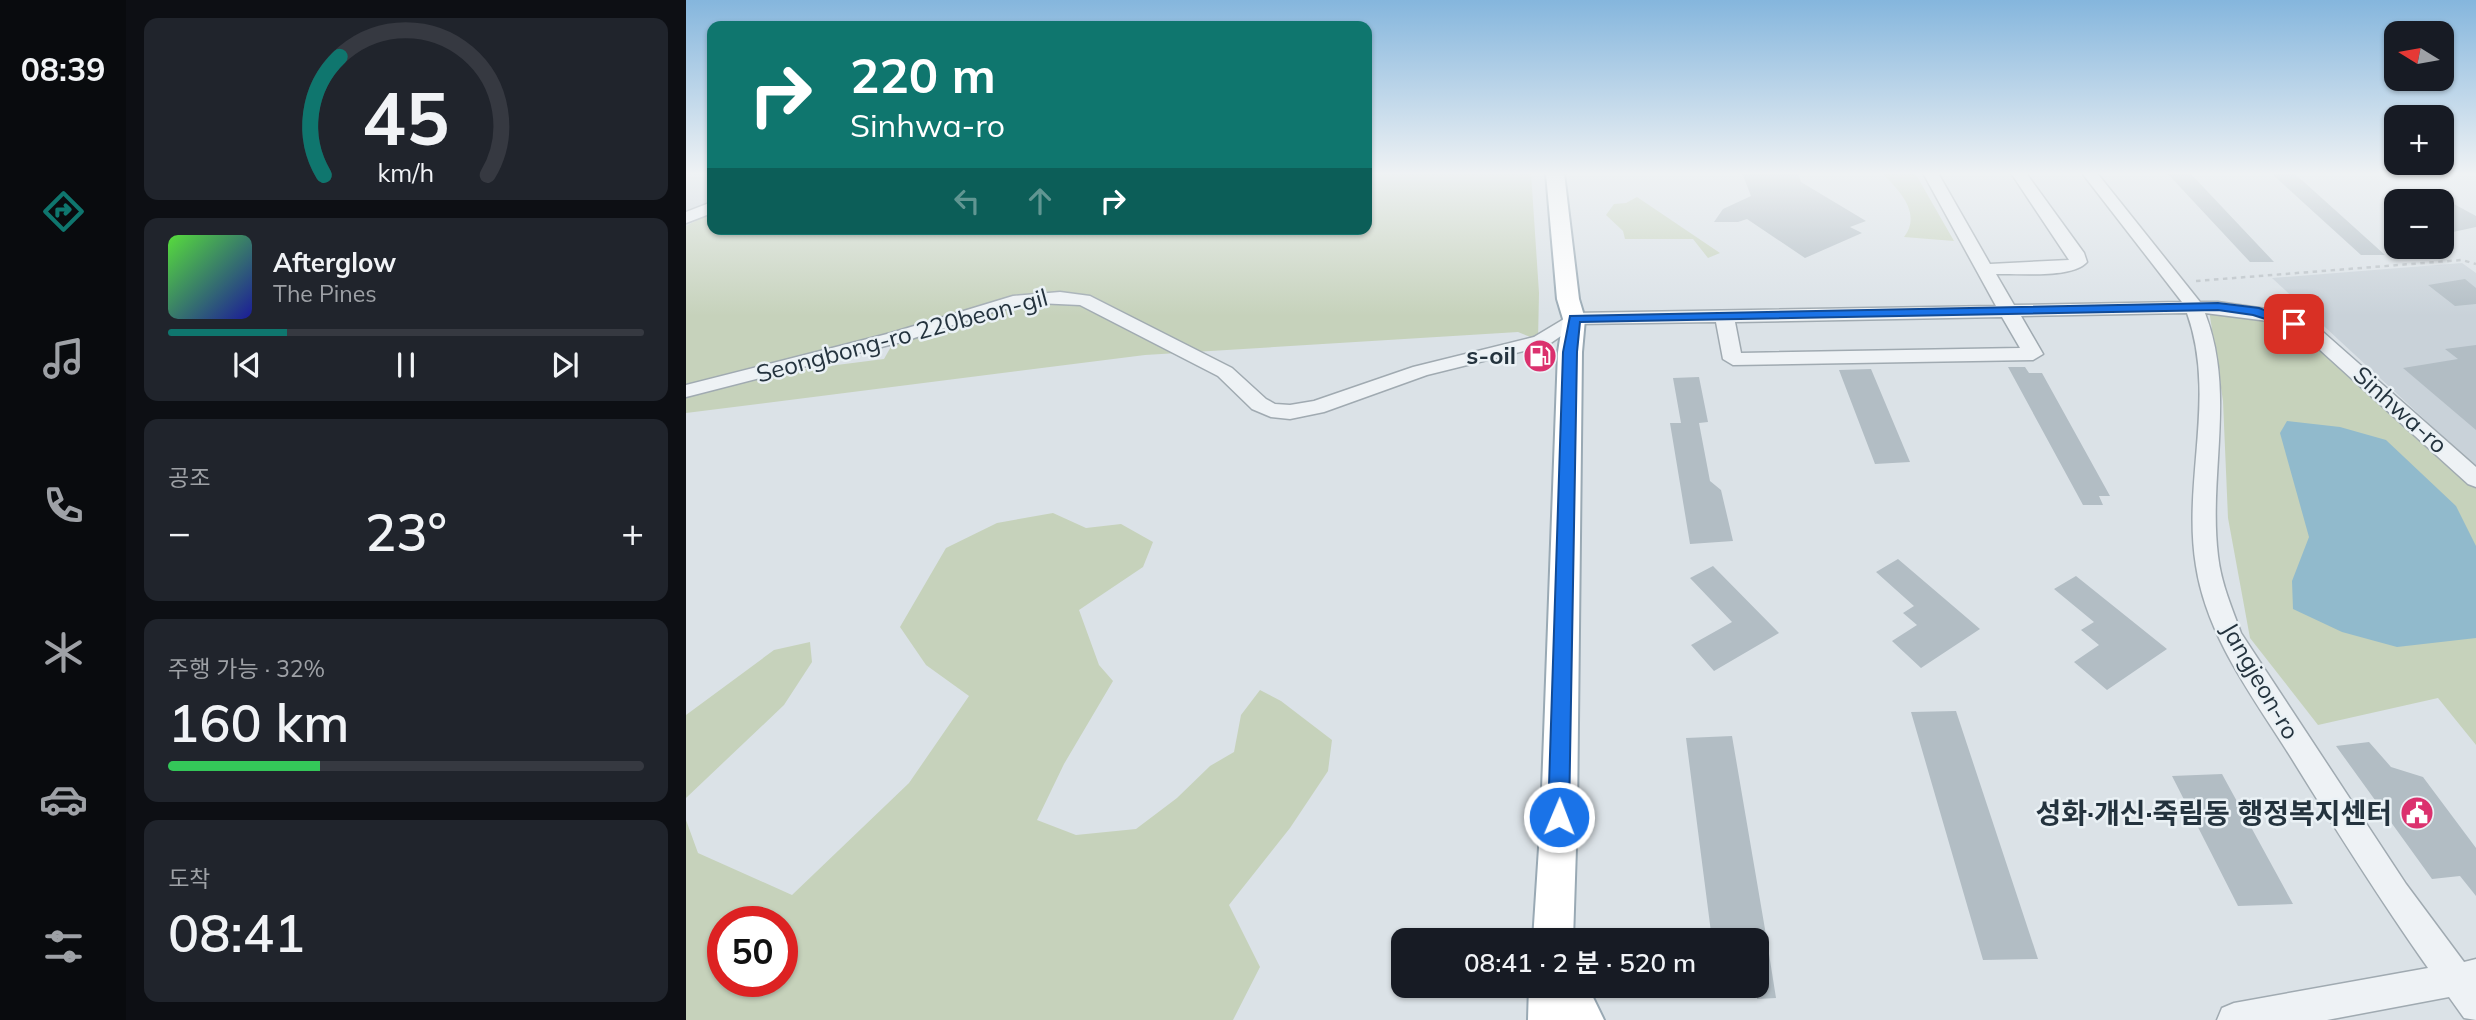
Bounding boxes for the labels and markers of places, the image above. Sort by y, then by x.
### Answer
pin [2264,294,2324,354]
fuel station icon: s-oil [1521,337,1559,375]
place label: s-oil [1466,340,1516,370]
public building icon: 성화·개신·죽림동 행정복지센터 [2398,794,2436,832]
place label: 성화·개신·죽림동 행정복지센터 [2035,795,2392,830]

